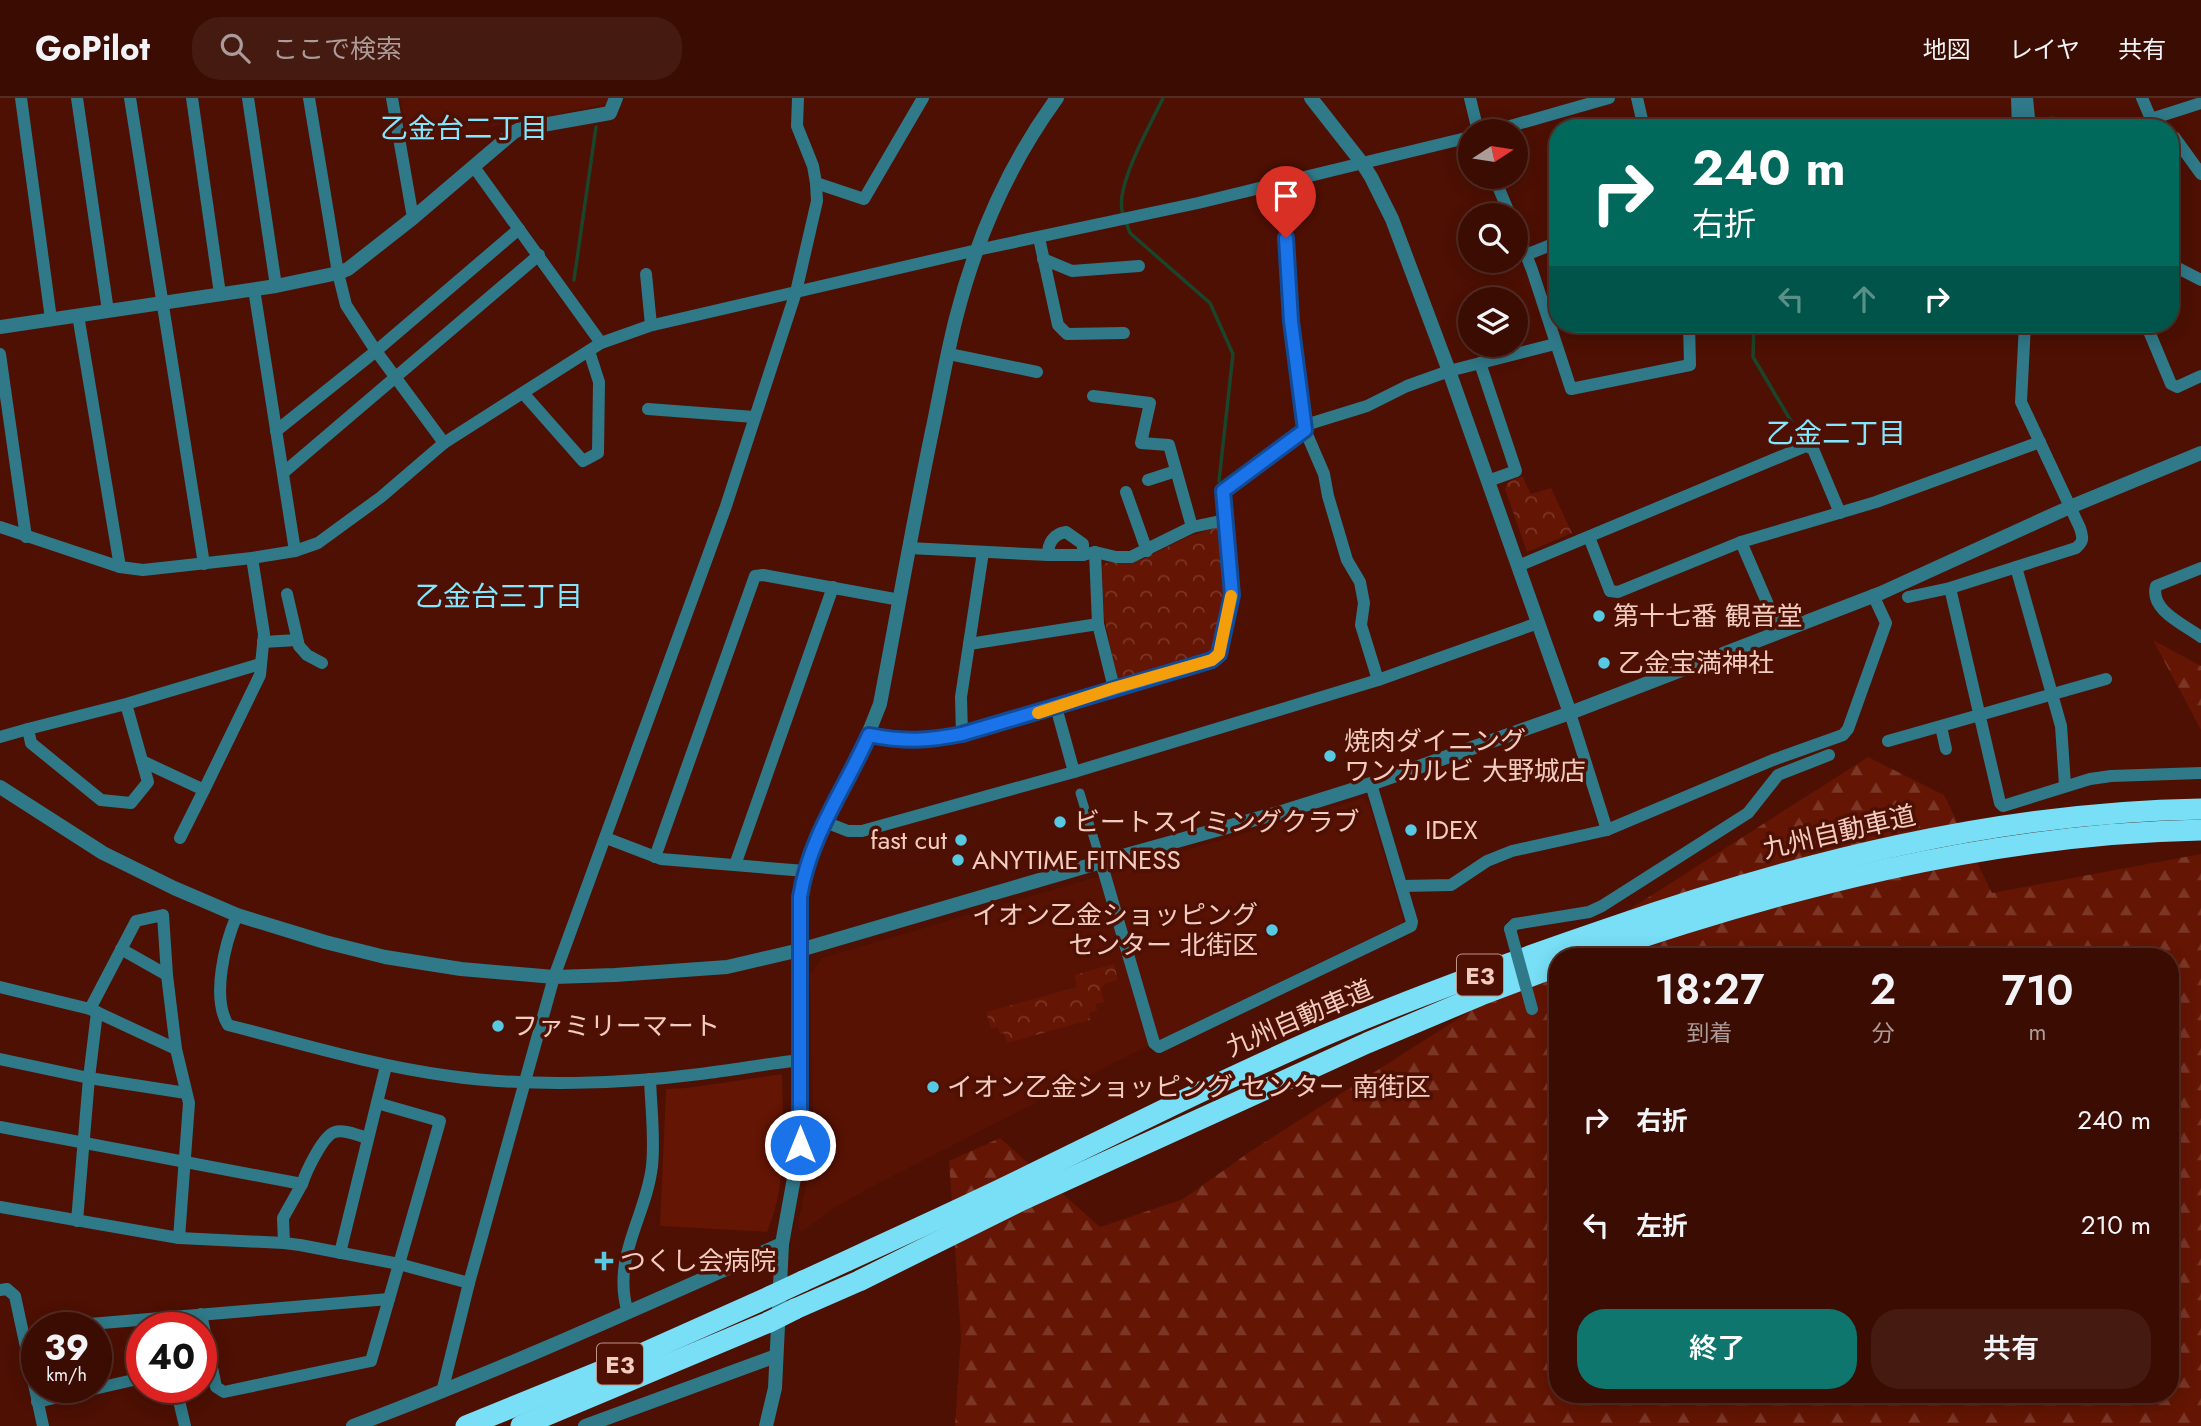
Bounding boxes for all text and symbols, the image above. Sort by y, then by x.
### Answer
search box [192,17,682,80]
text: GoPilot [35,25,150,72]
icon: search [216,29,254,67]
text: ここで検索 [272,30,402,68]
text: 地図 [1923,32,1971,67]
text: レイヤ [2009,32,2080,67]
text: 共有 [2118,32,2166,67]
district label: 乙金台二丁目 [380,108,548,149]
north arrow [1458,119,1528,189]
map controls [1458,119,1528,357]
text: 240 m [1692,133,1846,203]
icon: right [1577,147,1668,238]
pin [1256,166,1316,238]
icon: arrive [1267,177,1305,215]
text: 右折 [1692,201,1756,247]
button: search [1458,203,1528,273]
icon: left [1772,280,1810,318]
icon: ahead [1845,280,1883,318]
icon: right [1918,280,1956,318]
button: layers [1458,287,1528,357]
district label: 乙金二丁目 [1766,413,1906,454]
district label: 乙金台三丁目 [415,576,583,617]
place label: 第十七番 観音堂 [1613,597,1803,635]
marker: 第十七番 観音堂 [1591,608,1607,624]
place label: 乙金宝満神社 [1618,644,1774,682]
marker: 乙金宝満神社 [1596,655,1612,671]
place label: 焼肉ダイニング ワンカルビ 大野城店 [1344,722,1586,790]
marker: 焼肉ダイニング ワンカルビ 大野城店 [1322,748,1338,764]
street label: 九州自動車道 [1759,796,1919,868]
place label: ビートスイミングクラブ [1074,803,1359,841]
place label: IDEX [1425,811,1478,849]
marker: ビートスイミングクラブ [1052,814,1068,830]
place label: fast cut [870,821,948,859]
marker: IDEX [1403,822,1419,838]
marker: fast cut [953,832,969,848]
place label: ANYTIME FITNESS [972,841,1181,879]
marker: ANYTIME FITNESS [950,852,966,868]
place label: イオン乙金ショッピング センター 北街区 [972,896,1258,964]
marker: イオン乙金ショッピング センター 北街区 [1264,922,1280,938]
road number: E3 [1457,954,1503,996]
text: 18:27 [1654,959,1764,1020]
text: 2 [1870,959,1896,1020]
text: 710 [2002,960,2074,1021]
street label: 九州自動車道 [1220,970,1378,1066]
place label: ファミリーマート [512,1007,720,1045]
text: m [2029,1015,2047,1049]
text: 到着 [1686,1016,1732,1050]
text: 分 [1871,1016,1894,1050]
marker: ファミリーマート [490,1018,506,1034]
place label: イオン乙金ショッピング センター 南街区 [947,1068,1431,1106]
marker: イオン乙金ショッピング センター 南街区 [925,1079,941,1095]
icon: right [1577,1101,1615,1139]
text: 240 m [2077,1101,2151,1139]
text: 右折 [1636,1102,1688,1140]
position arrow [763,1108,837,1182]
icon: left [1577,1206,1615,1244]
text: 210 m [2081,1206,2151,1244]
text: 左折 [1636,1207,1688,1245]
place label: つくし会病院 [620,1242,776,1280]
marker: つくし会病院 [594,1251,614,1271]
button: 終了 [1577,1309,1857,1389]
button: 共有 [1871,1309,2151,1389]
speed limit sign: 40 [126,1312,217,1403]
text: 39 [44,1323,89,1373]
road number: E3 [597,1344,643,1384]
text: km/h [46,1362,87,1388]

